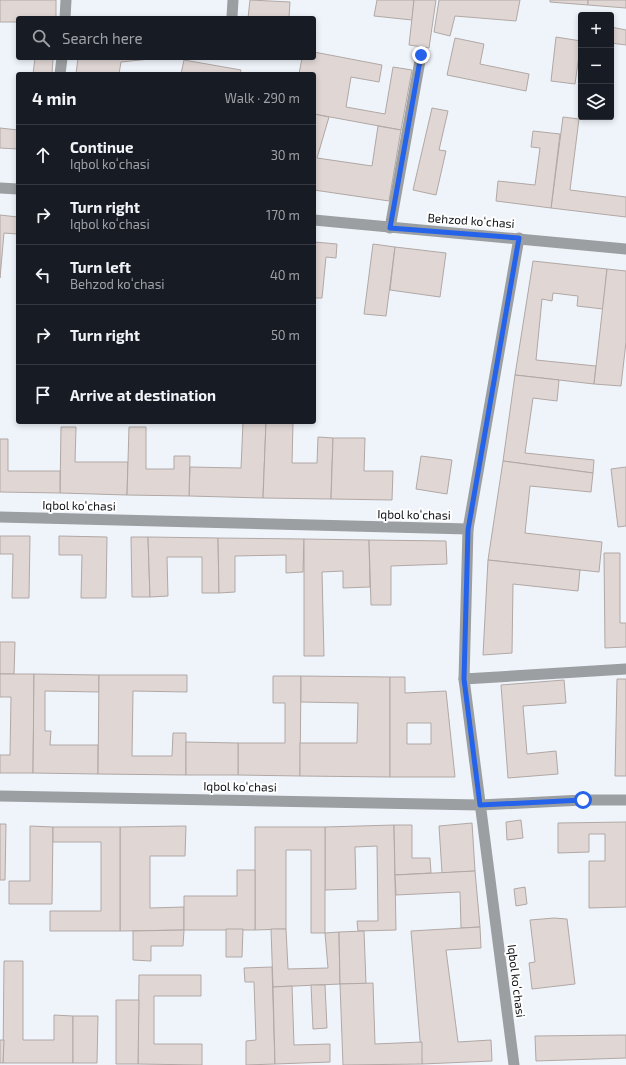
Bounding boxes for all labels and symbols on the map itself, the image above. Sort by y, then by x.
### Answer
route end [412,46,430,64]
street label: Behzod koʻchasi [427,210,515,230]
street label: Iqbol koʻchasi [42,497,116,513]
street label: Iqbol koʻchasi [377,506,451,522]
street label: Iqbol koʻchasi [203,778,277,794]
route start [574,791,592,809]
street label: Iqbol koʻchasi [506,944,528,1018]

